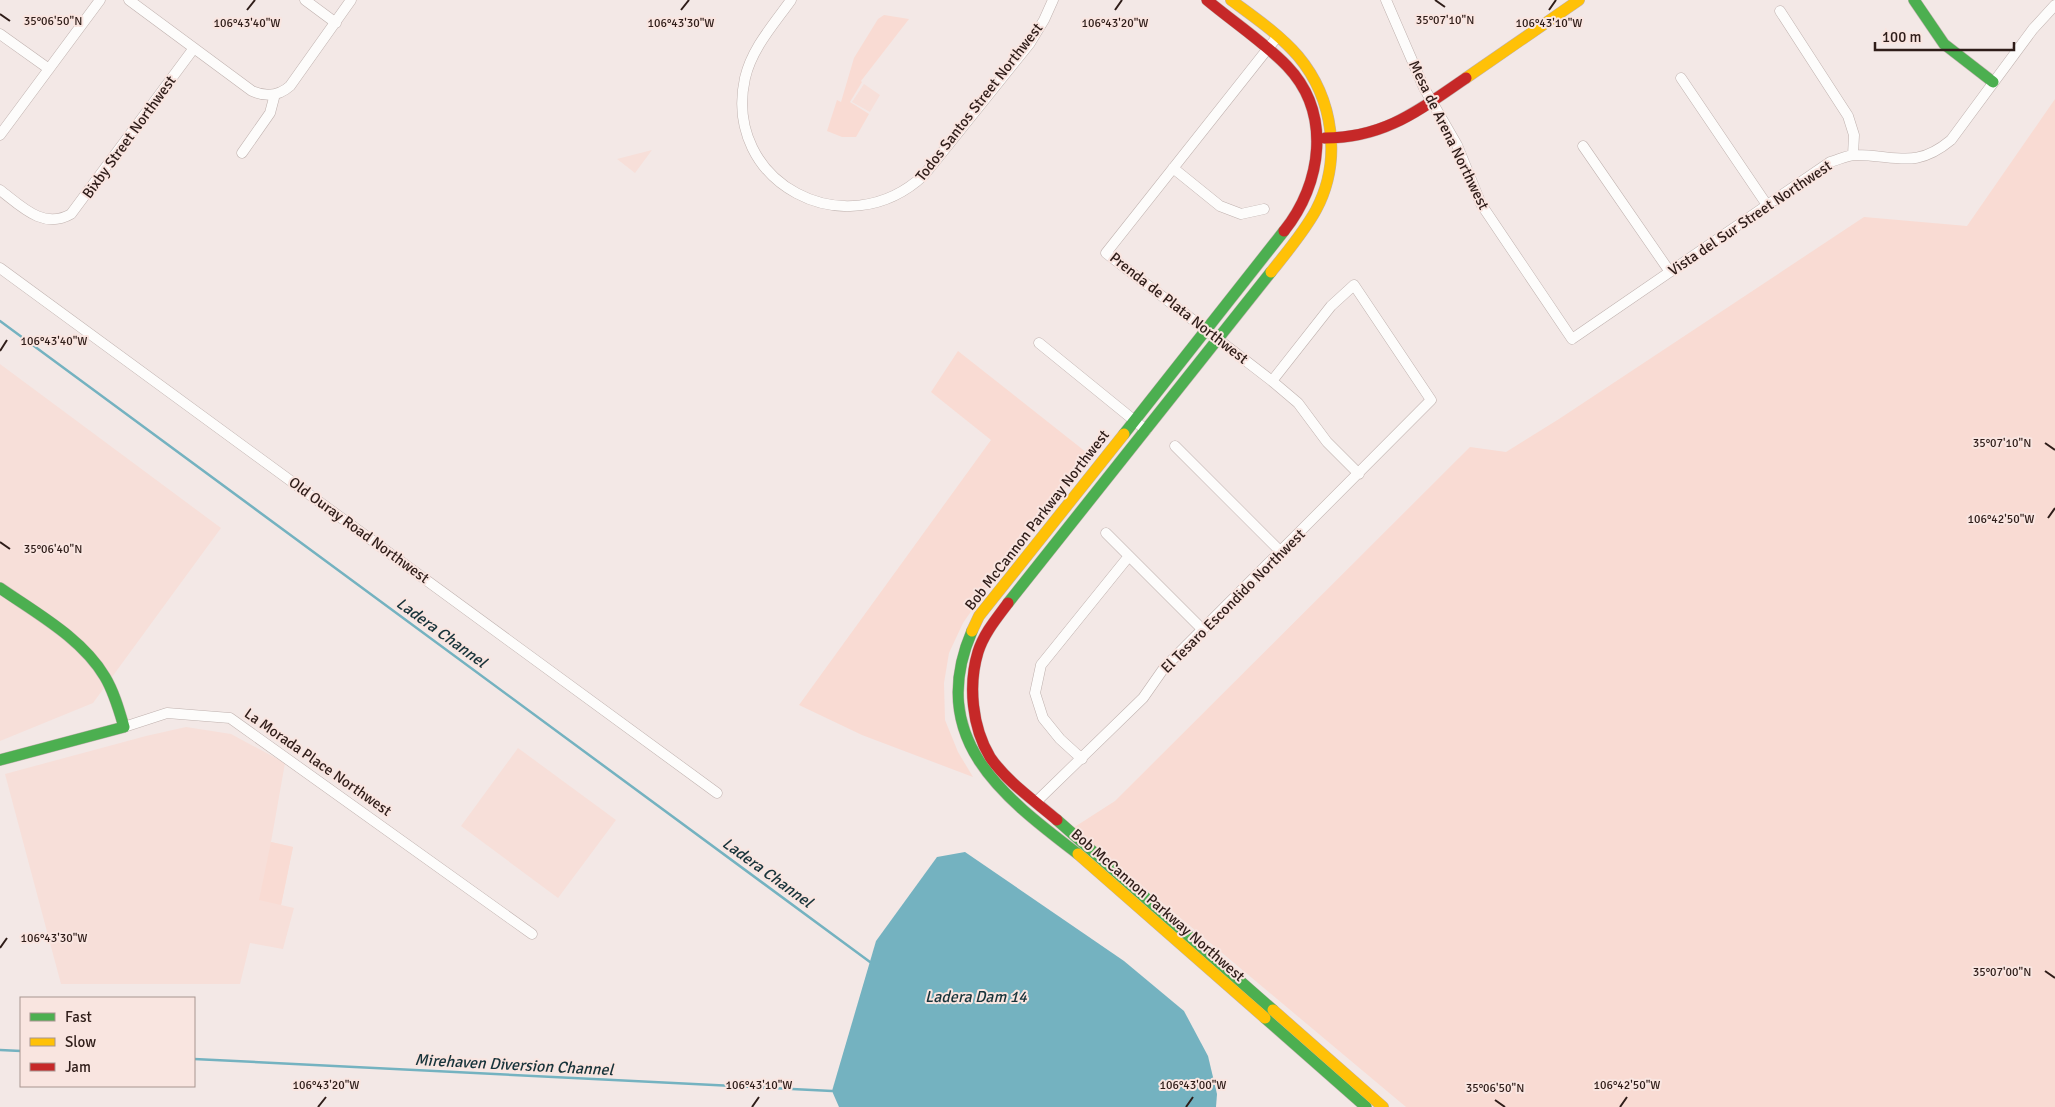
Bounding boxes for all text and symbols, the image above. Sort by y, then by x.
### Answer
text: 35°07'10"N [1416,13,1474,28]
text: 35°06'50"N [24,14,82,29]
text: 106°43'40"W [213,16,281,31]
text: 106°43'30"W [647,16,715,31]
text: 106°43'20"W [1081,16,1149,31]
text: 106°43'10"W [1515,16,1583,31]
street label: Todos Santos Street Northwest [912,19,1046,185]
scale bar [1875,20,2014,52]
text: 100 m [1882,28,1922,46]
street label: Mesa de Arena Northwest [1405,57,1493,213]
street label: Bixby Street Northwest [78,72,180,202]
street label: Vista del Sur Street Northwest [1665,156,1835,280]
street label: Prenda de Plata Northwest [1106,248,1252,368]
text: 106°43'40"W [20,334,88,349]
street label: Bob McCannon Parkway Northwest [961,426,1113,614]
text: 35°07'10"N [1973,436,2031,451]
street label: Old Ouray Road Northwest [285,473,433,587]
text: 106°42'50"W [1967,512,2035,527]
street label: El Tesaro Escondido Northwest [1157,525,1309,677]
text: 35°06'40"N [24,542,82,557]
water label: Ladera Channel [392,593,492,673]
street label: La Morada Place Northwest [241,704,395,820]
street label: Bob McCannon Parkway Northwest [1068,825,1248,985]
water label: Ladera Channel [718,833,818,913]
text: 106°43'30"W [20,931,88,946]
text: 35°07'00"N [1973,965,2031,980]
water label: Ladera Dam 14 [925,987,1027,1007]
legend [20,997,195,1087]
text: Fast [65,1008,92,1026]
text: Slow [65,1033,96,1051]
water label: Mirehaven Diversion Channel [414,1050,615,1080]
text: Jam [65,1058,91,1076]
text: 106°43'20"W [292,1078,360,1093]
text: 106°43'10"W [725,1078,793,1093]
text: 106°43'00"W [1159,1078,1227,1093]
text: 106°42'50"W [1593,1078,1661,1093]
text: 35°06'50"N [1466,1081,1524,1096]

